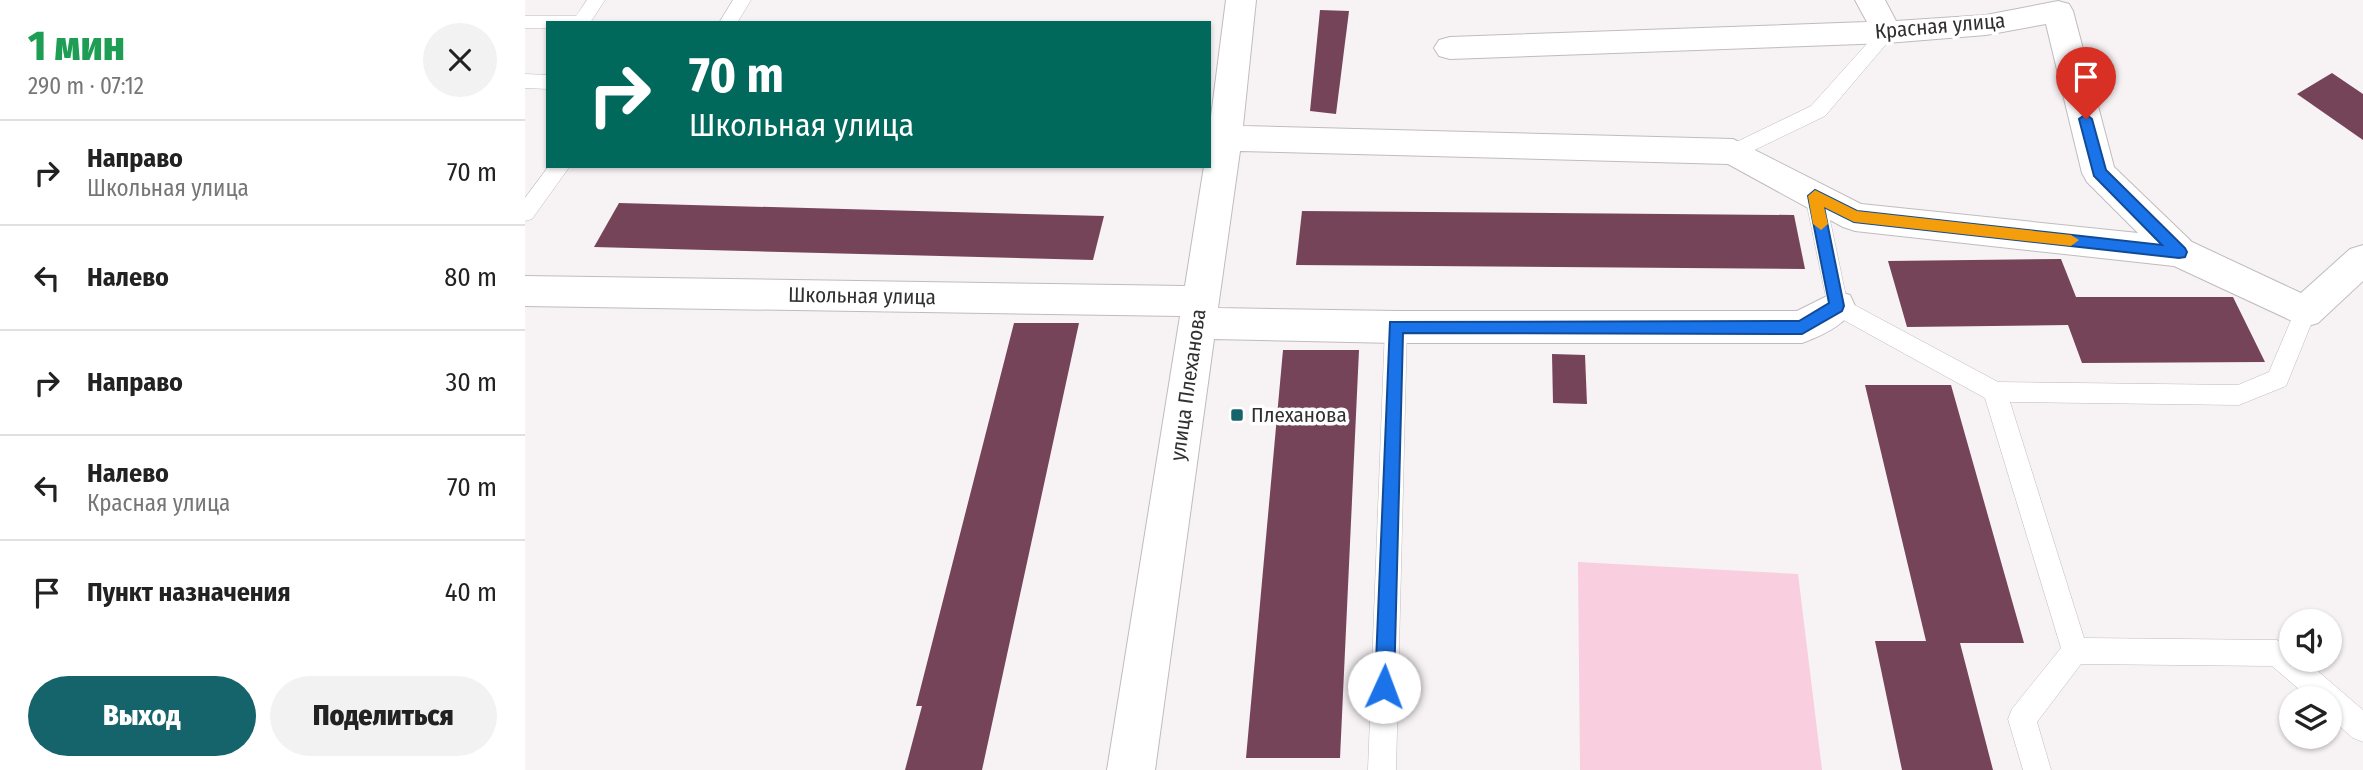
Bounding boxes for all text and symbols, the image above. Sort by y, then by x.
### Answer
street label: Красная улица [1874,7,2006,45]
text: 1 мин [28,21,125,71]
button: close [423,23,497,97]
text: 70 m [689,46,784,105]
pin [2056,47,2116,119]
icon: right [574,49,665,140]
icon: arrive [2067,58,2105,96]
text: 290 m · 07:12 [28,72,144,100]
text: Школьная улица [689,106,914,144]
text: Направо [87,143,183,174]
icon: right [28,154,66,192]
text: 70 m [447,157,497,188]
text: Школьная улица [87,174,249,202]
icon: left [28,259,66,297]
text: Налево [87,262,169,293]
text: 80 m [444,262,497,293]
street label: Школьная улица [788,282,936,310]
street label: улица Плеханова [1164,307,1212,463]
icon: right [28,364,66,402]
text: Направо [87,367,183,398]
text: 30 m [446,367,497,398]
place label: Плеханова [1251,402,1347,428]
marker: Плеханова [1229,407,1245,423]
text: Налево [87,458,169,489]
icon: left [28,469,66,507]
text: 70 m [447,472,497,503]
text: Красная улица [87,489,230,517]
icon: arrive [28,574,66,612]
text: Пункт назначения [87,577,291,608]
text: 40 m [445,577,497,608]
map controls [2279,609,2342,749]
button: sound [2279,609,2342,672]
position arrow [1347,650,1421,724]
button: Выход [28,676,256,756]
button: Поделиться [270,676,497,756]
button: layers [2279,686,2342,749]

